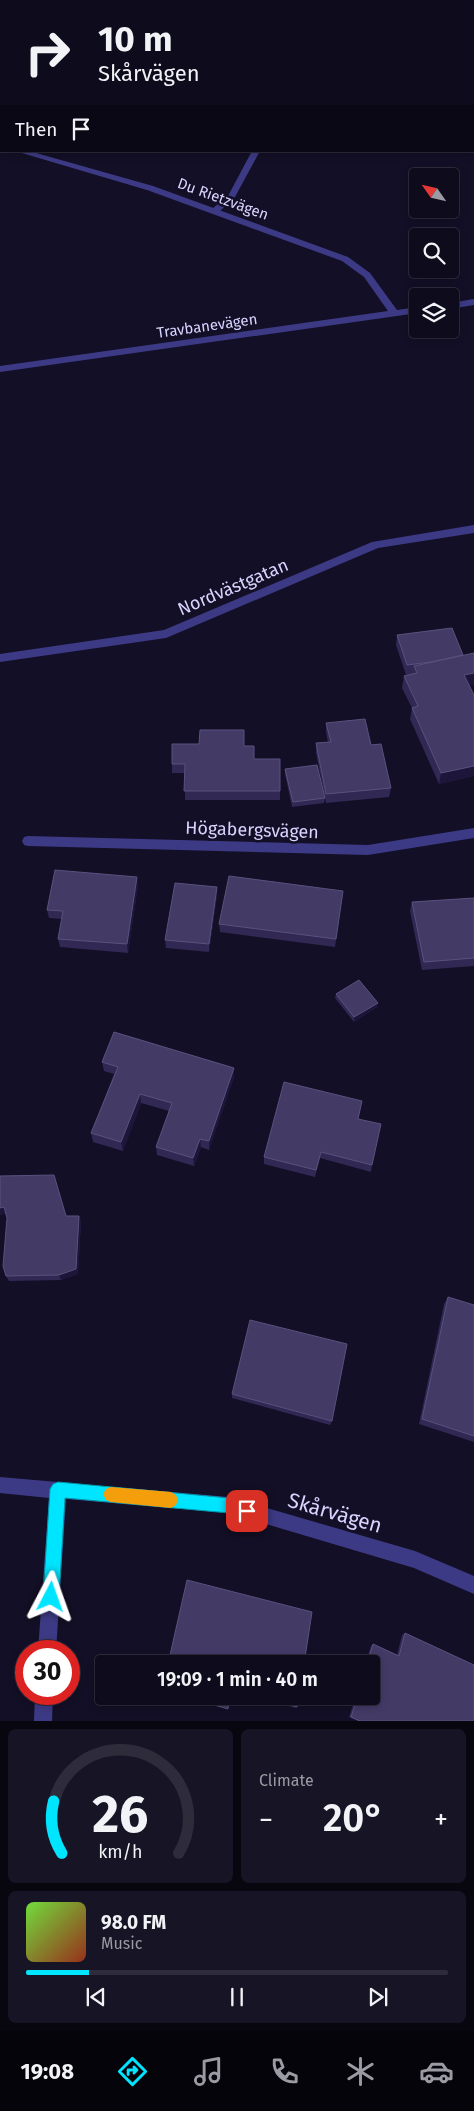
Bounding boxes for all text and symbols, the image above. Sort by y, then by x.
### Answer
text: 10 m [98,18,173,60]
icon: right [15,20,80,85]
text: Skårvägen [98,60,200,87]
icon: arrive [67,115,95,143]
text: Then [15,118,57,141]
north arrow [409,168,459,218]
map controls [409,168,459,338]
street label: Du Rietzvägen [175,174,271,224]
button: search [409,228,459,278]
button: layers [409,288,459,338]
street label: Travbanevägen [156,310,258,342]
street label: Nordvästgatan [174,554,292,620]
street label: Högabergsvägen [185,817,319,843]
street label: Skårvägen [285,1487,385,1539]
pin [226,1490,268,1532]
icon: arrive [233,1497,261,1525]
position arrow [24,1570,76,1622]
speed limit sign: 30 [15,1640,80,1705]
text: 19:09 · 1 min · 40 m [157,1668,318,1691]
text: Climate [259,1771,314,1790]
text: 26 [92,1783,149,1846]
text: 20° [323,1795,384,1841]
text: − [259,1803,273,1836]
text: + [434,1803,448,1836]
text: km/h [98,1841,143,1863]
text: 98.0 FM [101,1911,166,1934]
text: Music [101,1934,142,1953]
icon: previous [82,1983,110,2011]
icon: pause [223,1983,251,2011]
icon: next [364,1983,392,2011]
icon: directions [115,2054,150,2089]
icon: music [191,2054,226,2089]
icon: phone [267,2054,302,2089]
icon: climate [343,2054,378,2089]
icon: car [419,2054,454,2089]
text: 19:08 [20,2058,74,2085]

